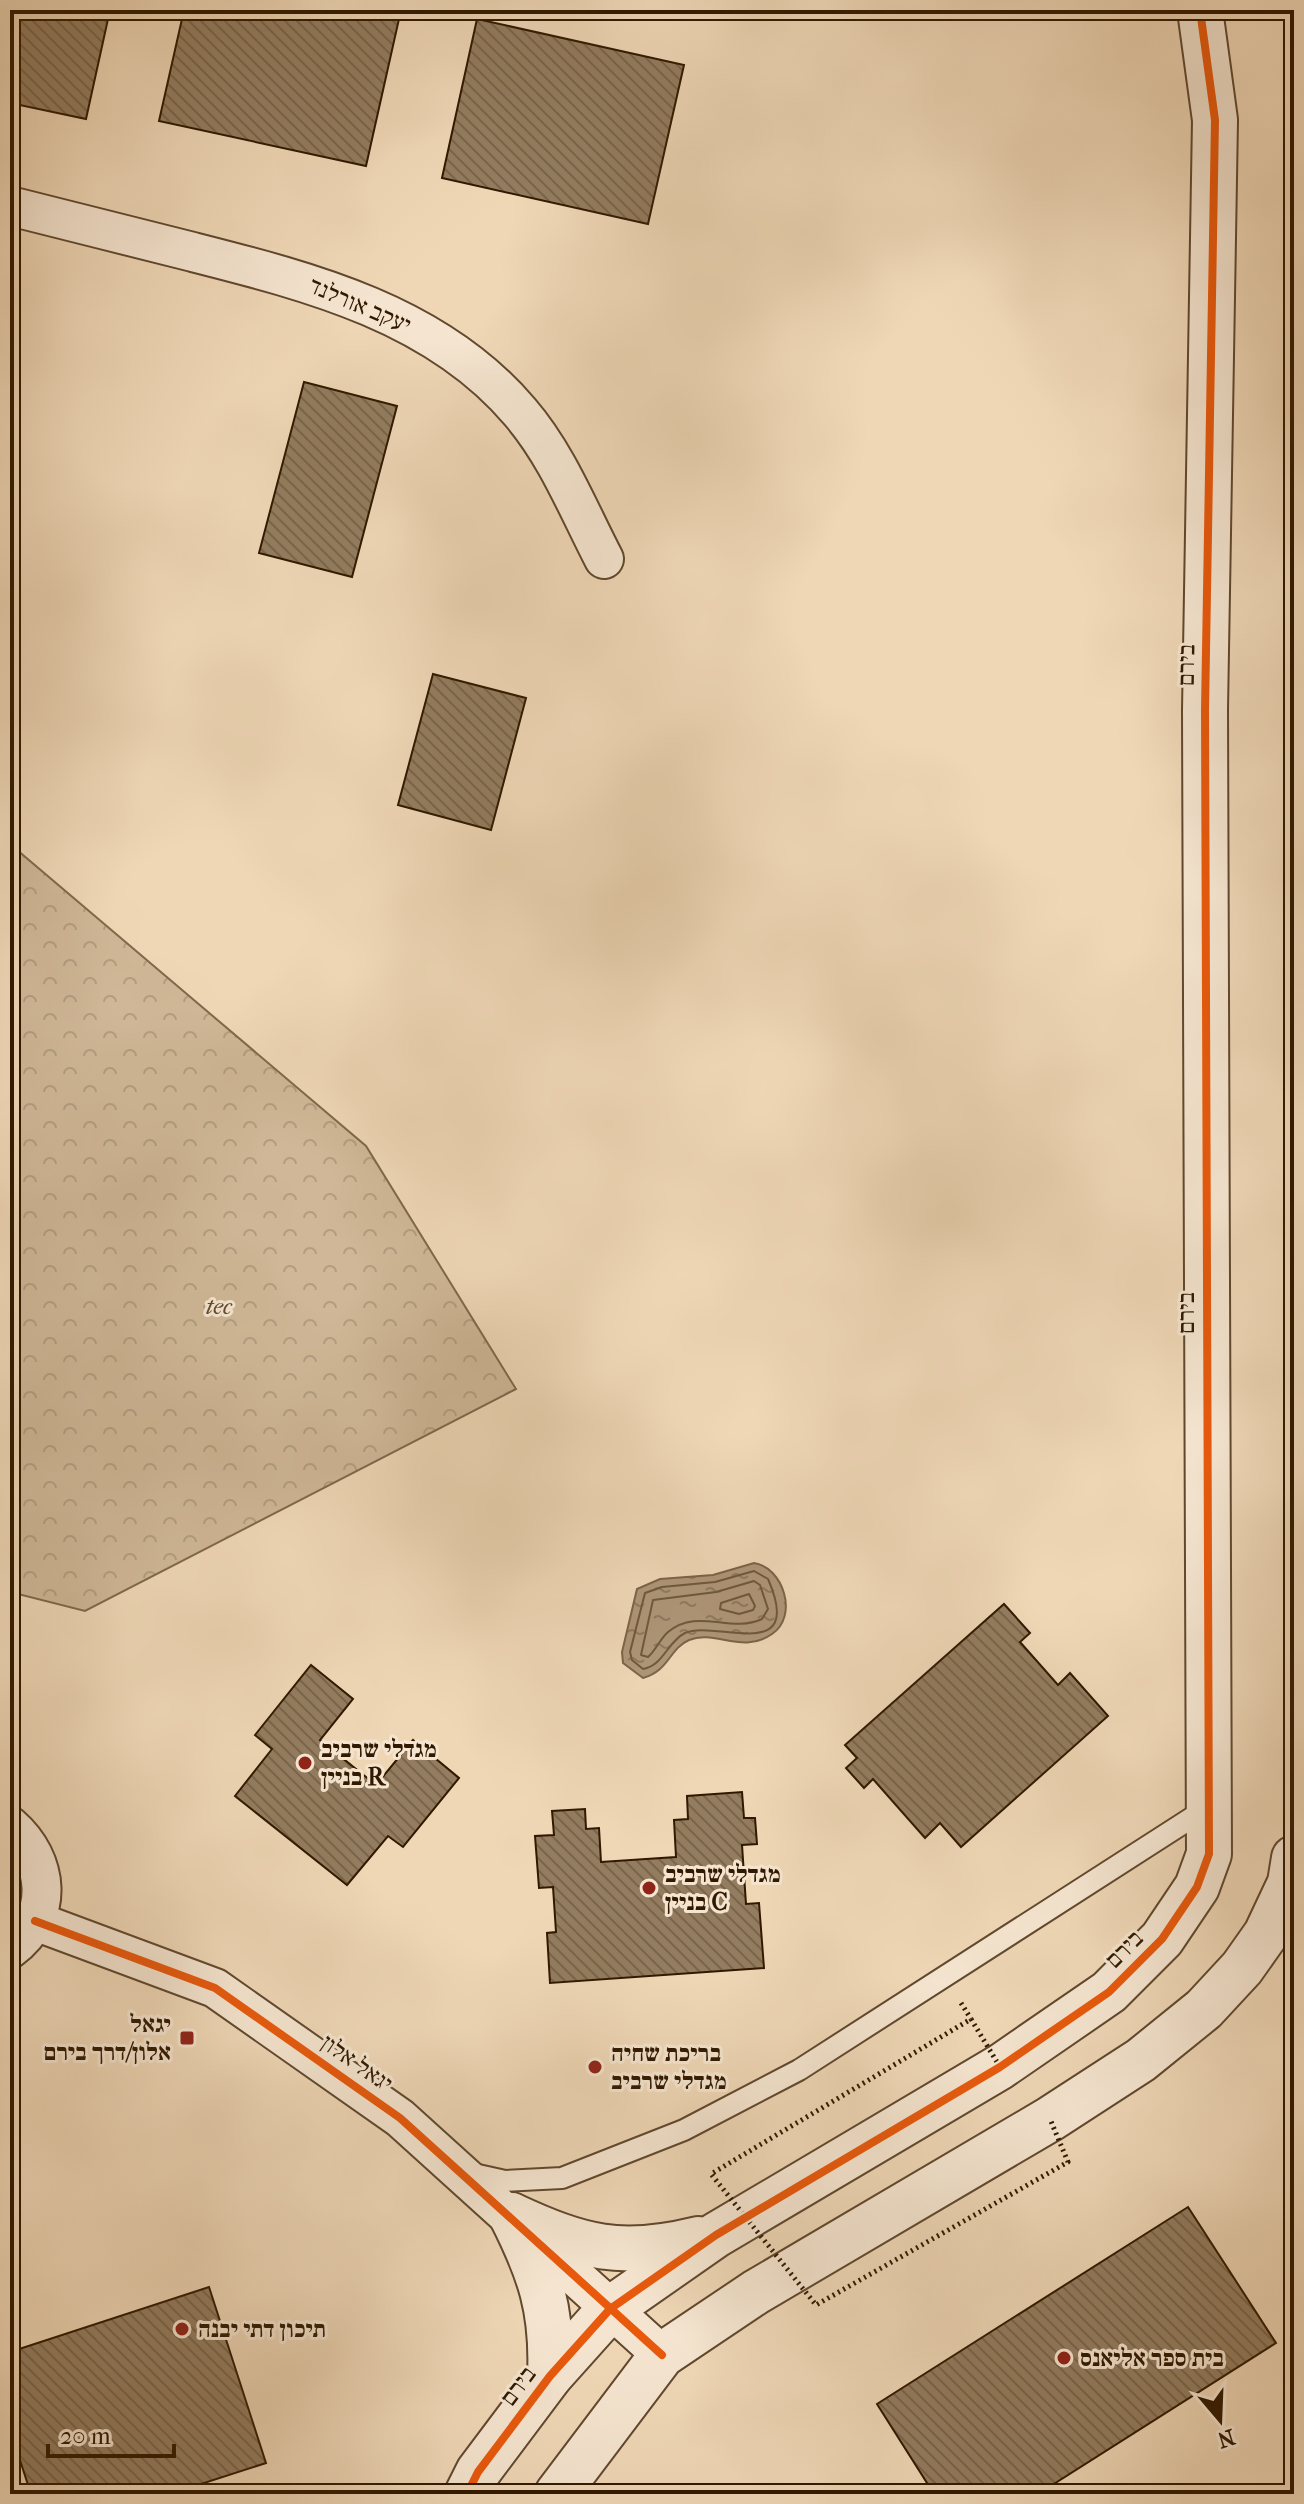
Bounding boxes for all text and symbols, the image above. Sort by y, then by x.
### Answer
street label: יעקב אורלנד [305,271,415,339]
street label: בירם [1172,644,1200,686]
park label: tec [206,1292,233,1320]
street label: בירם [1172,1292,1200,1334]
place label: מגדלי שרביב בניין R [321,1735,437,1791]
marker: מגדלי שרביב בניין R [296,1754,314,1772]
place label: מגדלי שרביב בניין C [665,1860,781,1916]
marker: מגדלי שרביב בניין C [640,1879,658,1897]
street label: בירם [1099,1924,1149,1974]
place label: יגאל אלון/דרך בירם [43,2010,171,2066]
street label: יגאל אלון [316,2028,398,2098]
marker: יגאל אלון/דרך בירם [178,2029,196,2047]
place label: בריכת שחיה מגדלי שרביב [611,2039,727,2095]
marker: בריכת שחיה מגדלי שרביב [586,2058,604,2076]
place label: תיכון דתי יבנה [198,2315,326,2343]
marker: תיכון דתי יבנה [173,2320,191,2338]
place label: בית ספר אליאנס [1080,2344,1224,2372]
marker: בית ספר אליאנס [1055,2349,1073,2367]
street label: בירם [494,2361,542,2411]
north arrow [1180,2380,1260,2460]
scale bar [48,2408,174,2458]
text: 20 m [60,2422,111,2450]
text: N [1214,2423,1238,2453]

